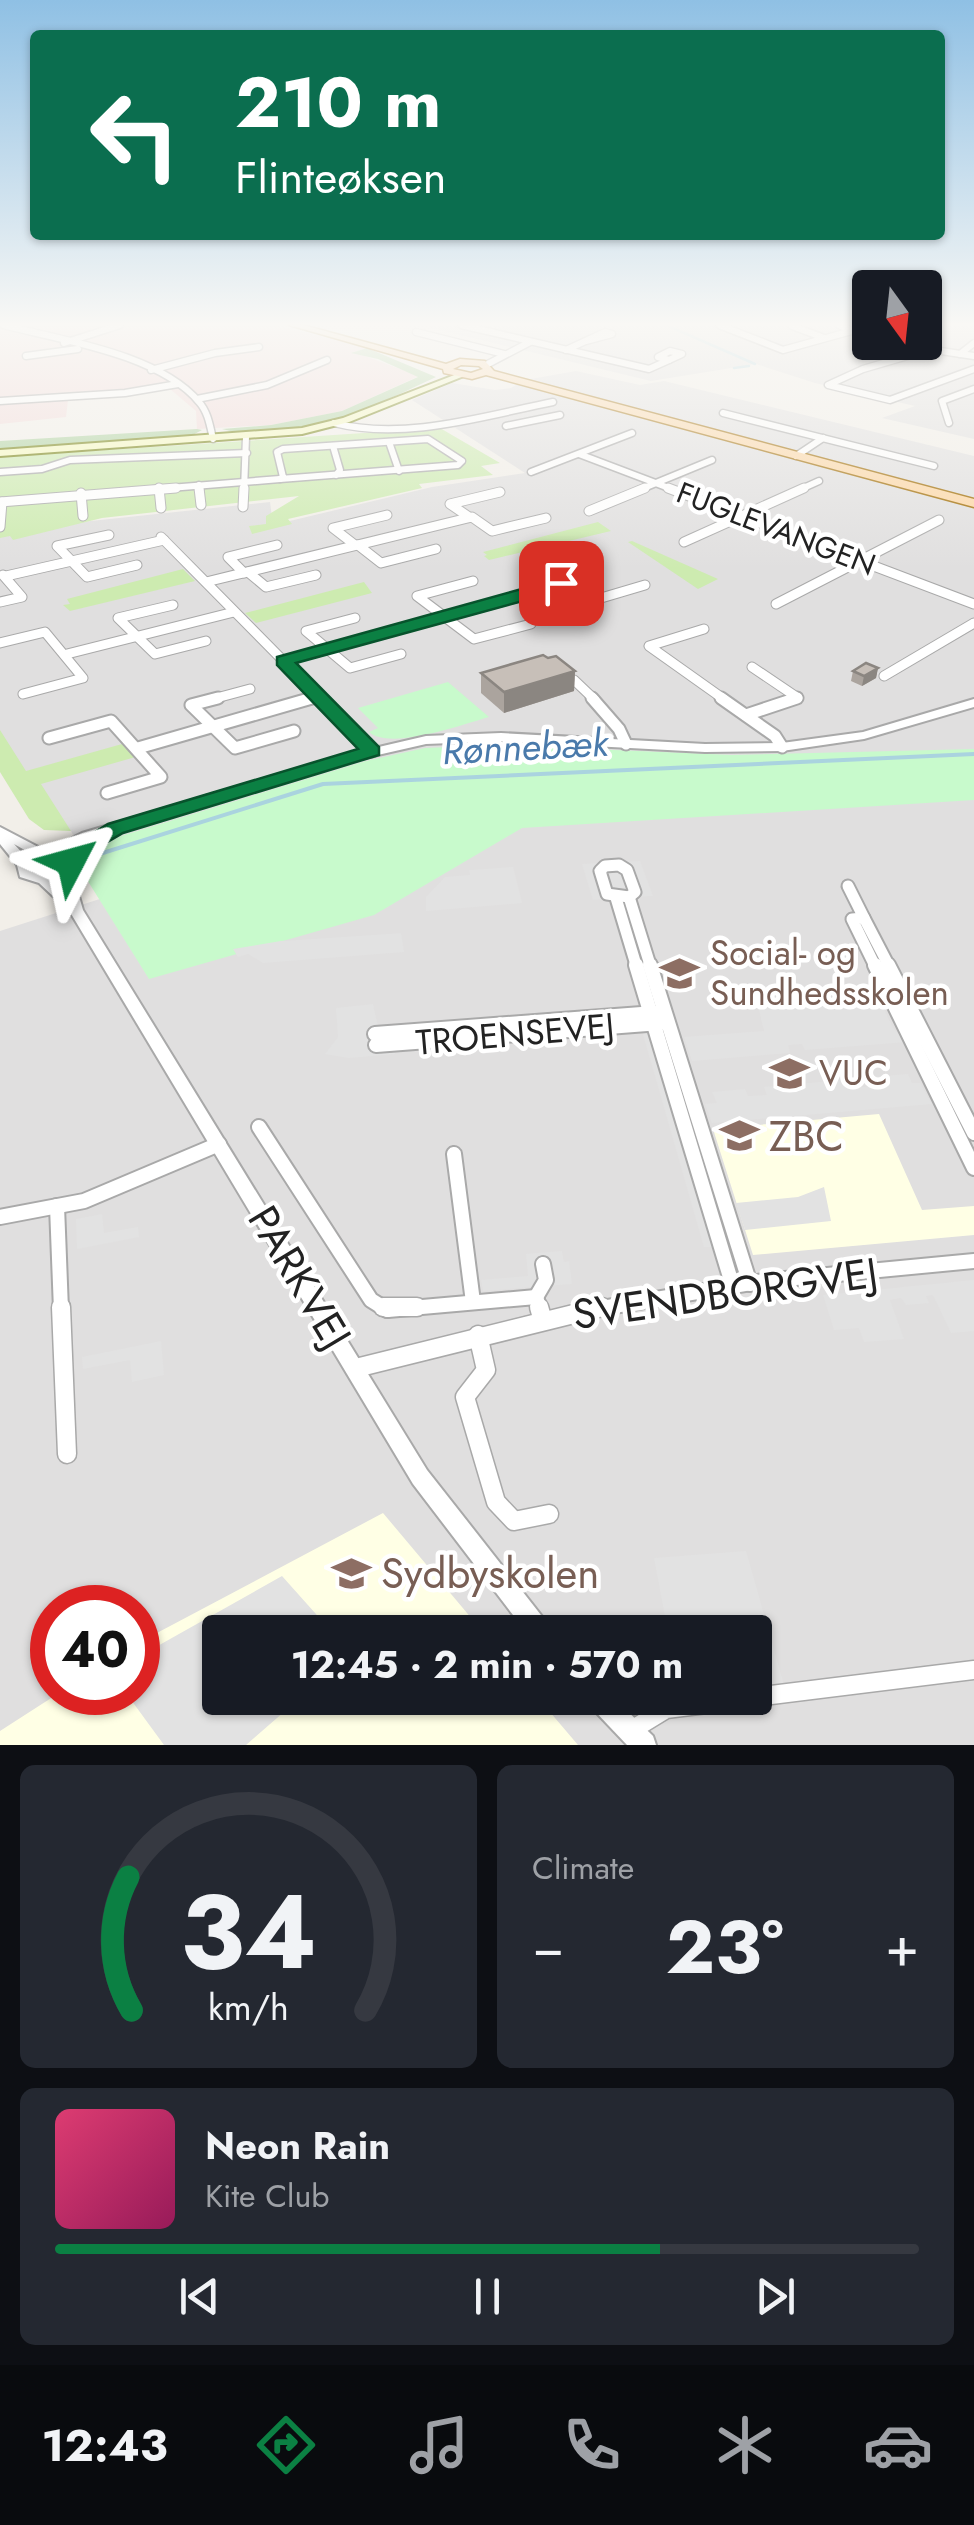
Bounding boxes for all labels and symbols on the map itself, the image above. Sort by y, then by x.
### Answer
north arrow [852,270,942,360]
street label: FUGLEVANGEN [670,471,882,586]
pin [519,541,604,626]
water label: Rønnebæk [441,715,611,778]
position arrow [19,810,123,914]
place label: Social- og Sundhedsskolen [710,928,949,1018]
school or university icon: Social- og Sundhedsskolen [659,952,701,994]
street label: TROENSEVEJ [414,1000,616,1068]
place label: VUC [819,1048,888,1098]
school or university icon: VUC [768,1052,810,1094]
place label: ZBC [769,1106,844,1167]
school or university icon: ZBC [718,1115,760,1157]
street label: PARKVEJ [233,1194,366,1360]
street label: SVENDBORGVEJ [569,1242,881,1345]
place label: Sydbyskolen [381,1543,599,1604]
school or university icon: Sydbyskolen [330,1552,372,1594]
speed limit sign: 40 [30,1585,160,1715]

